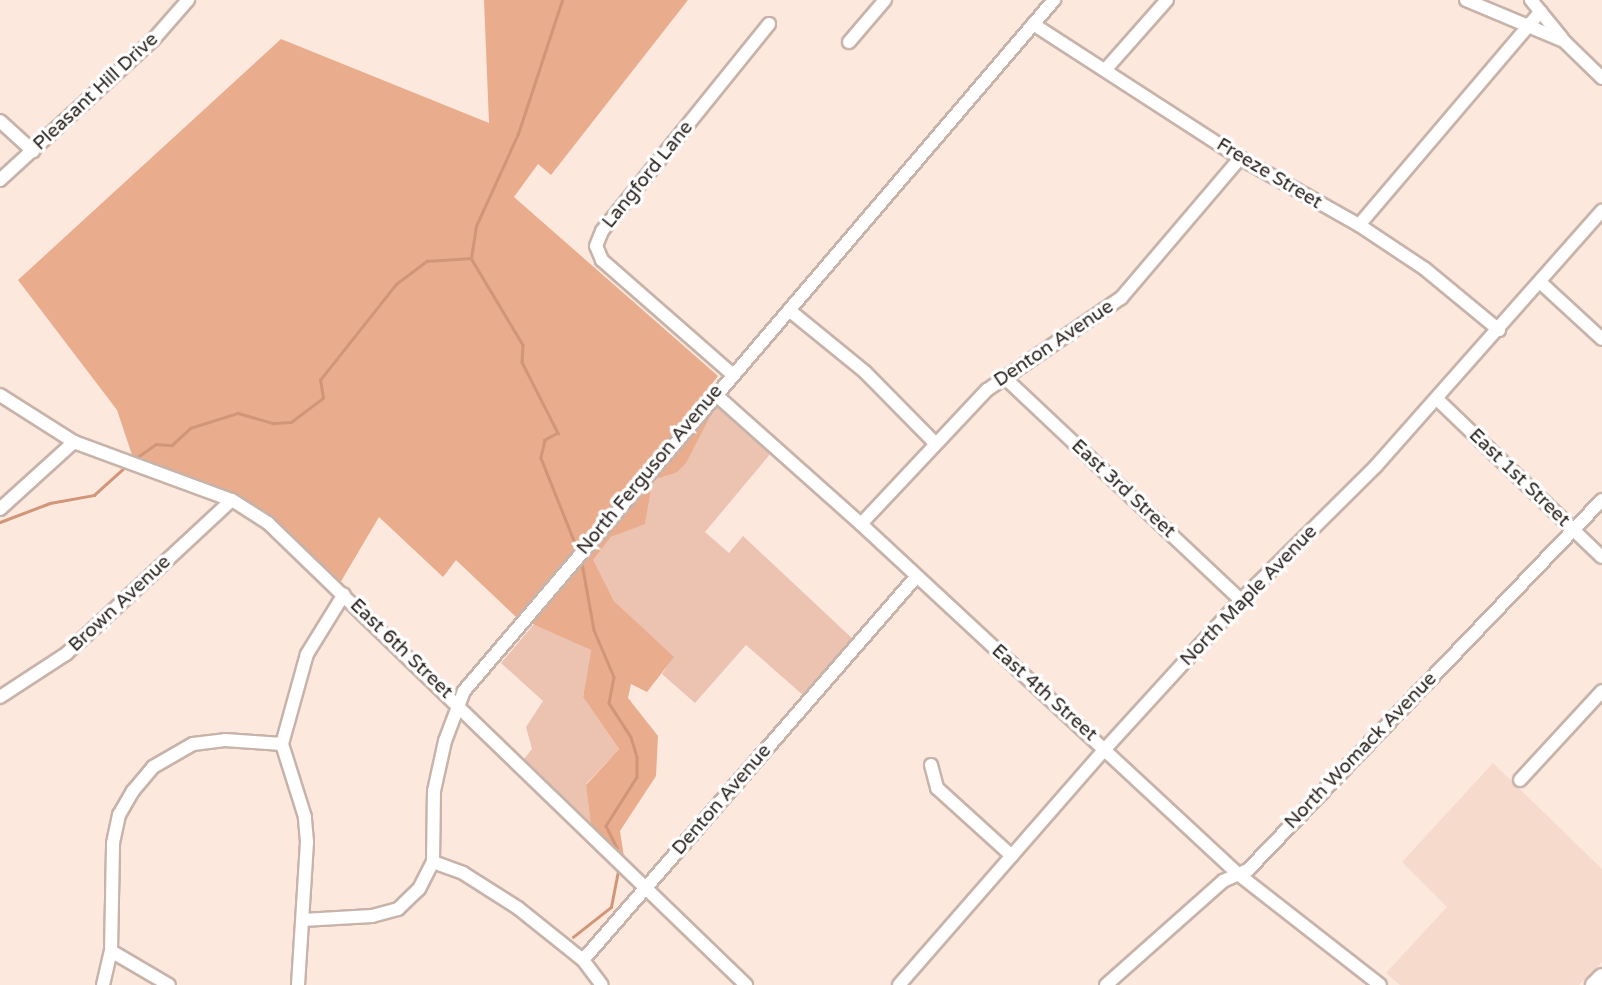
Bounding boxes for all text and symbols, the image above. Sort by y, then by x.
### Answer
street label: Pleasant Hill Drive [29,28,163,156]
street label: Langford Lane [598,117,698,233]
street label: Freeze Street [1212,134,1326,214]
street label: Denton Avenue [990,296,1118,392]
street label: North Ferguson Avenue [572,380,728,560]
street label: East 1st Street [1464,424,1574,532]
street label: East 3rd Street [1066,435,1180,543]
street label: North Maple Avenue [1176,521,1322,671]
street label: Brown Avenue [64,551,176,657]
street label: East 6th Street [345,594,457,704]
street label: East 4th Street [987,640,1101,746]
street label: North Womack Avenue [1280,668,1442,834]
street label: Denton Avenue [668,740,776,860]

